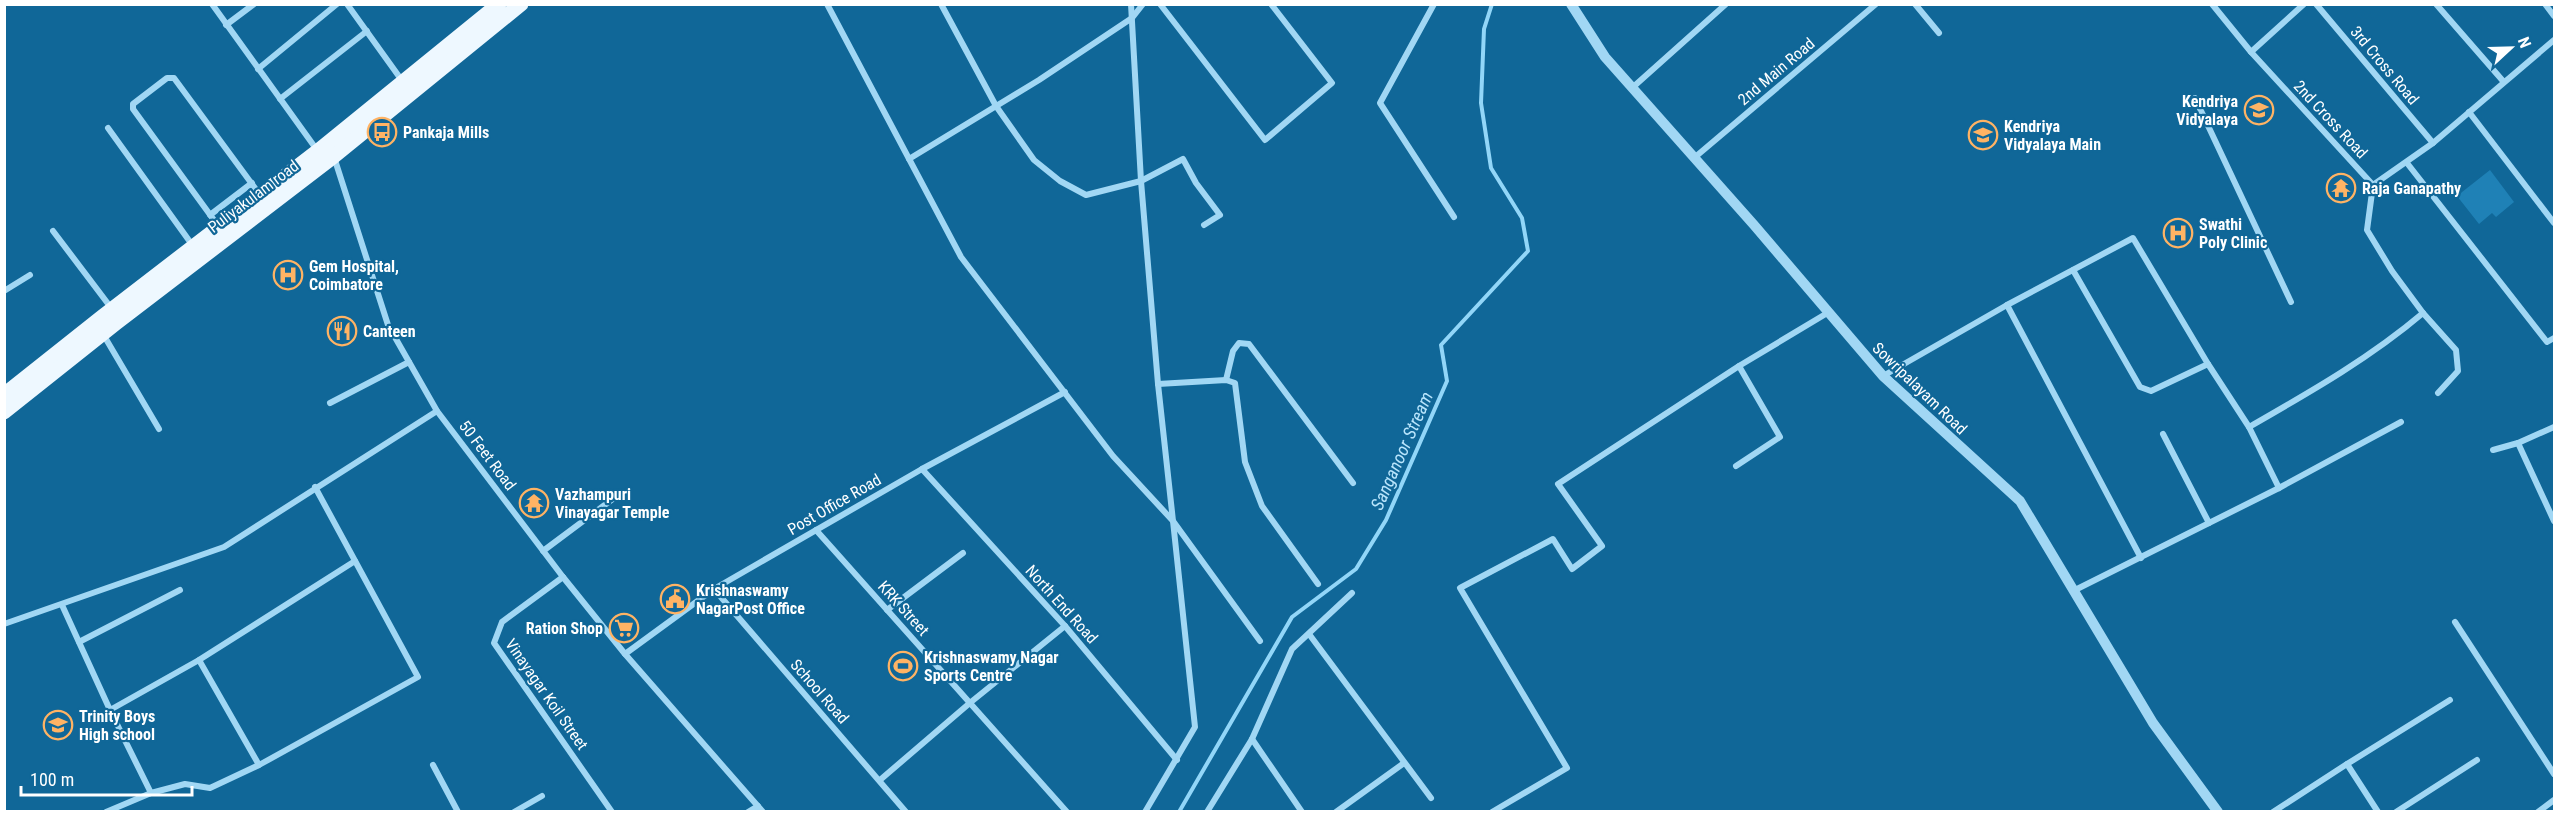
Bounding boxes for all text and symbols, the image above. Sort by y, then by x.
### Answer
north arrow [2481,18,2541,78]
street label: 3rd Cross Road [2346,22,2423,108]
street label: 2nd Main Road [1734,34,1819,109]
text: N [2514,34,2535,51]
street label: 2nd Cross Road [2290,76,2372,162]
place label: Kendriya Vidyalaya [2176,92,2238,129]
school or university icon: Kendriya Vidyalaya [2243,94,2275,126]
bus stop icon: Pankaja Mills [366,116,398,148]
place label: Kendriya Vidyalaya Main [2004,117,2101,154]
school or university icon: Kendriya Vidyalaya Main [1967,119,1999,151]
place label: Pankaja Mills [403,123,489,142]
street label: Puliyakulam road [204,156,302,237]
temple icon: Raja Ganapathy [2325,172,2357,204]
place label: Raja Ganapathy [2362,179,2461,198]
place label: Swathi Poly Clinic [2199,215,2267,252]
hospital icon: Swathi Poly Clinic [2162,217,2194,249]
place label: Gem Hospital, Coimbatore [309,257,399,294]
hospital icon: Gem Hospital, Coimbatore [272,259,304,291]
restaurant icon: Canteen [326,315,358,347]
place label: Canteen [363,322,416,341]
street label: Sowripalayam Road [1868,338,1971,438]
water label: Sanganoor Stream [1366,388,1437,513]
street label: 50 Feet Road [455,417,520,494]
street label: Post Office Road [784,470,884,539]
place label: Vazhampuri Vinayagar Temple [555,485,670,522]
temple icon: Vazhampuri Vinayagar Temple [518,487,550,519]
street label: North End Road [1022,561,1102,647]
street label: KRK Street [874,577,933,640]
place label: Krishnaswamy NagarPost Office [696,581,805,618]
public building icon: Krishnaswamy NagarPost Office [659,583,691,615]
supermarket icon: Ration Shop [608,612,640,644]
place label: Ration Shop [526,619,603,638]
street label: Vinayagar Koil Street [501,635,592,754]
place label: Krishnaswamy Nagar Sports Centre [924,648,1059,685]
sports icon: Krishnaswamy Nagar Sports Centre [887,650,919,682]
street label: School Road [787,655,853,727]
place label: Trinity Boys High school [79,707,155,744]
school or university icon: Trinity Boys High school [42,709,74,741]
scale bar [21,759,192,797]
text: 100 m [30,769,74,790]

